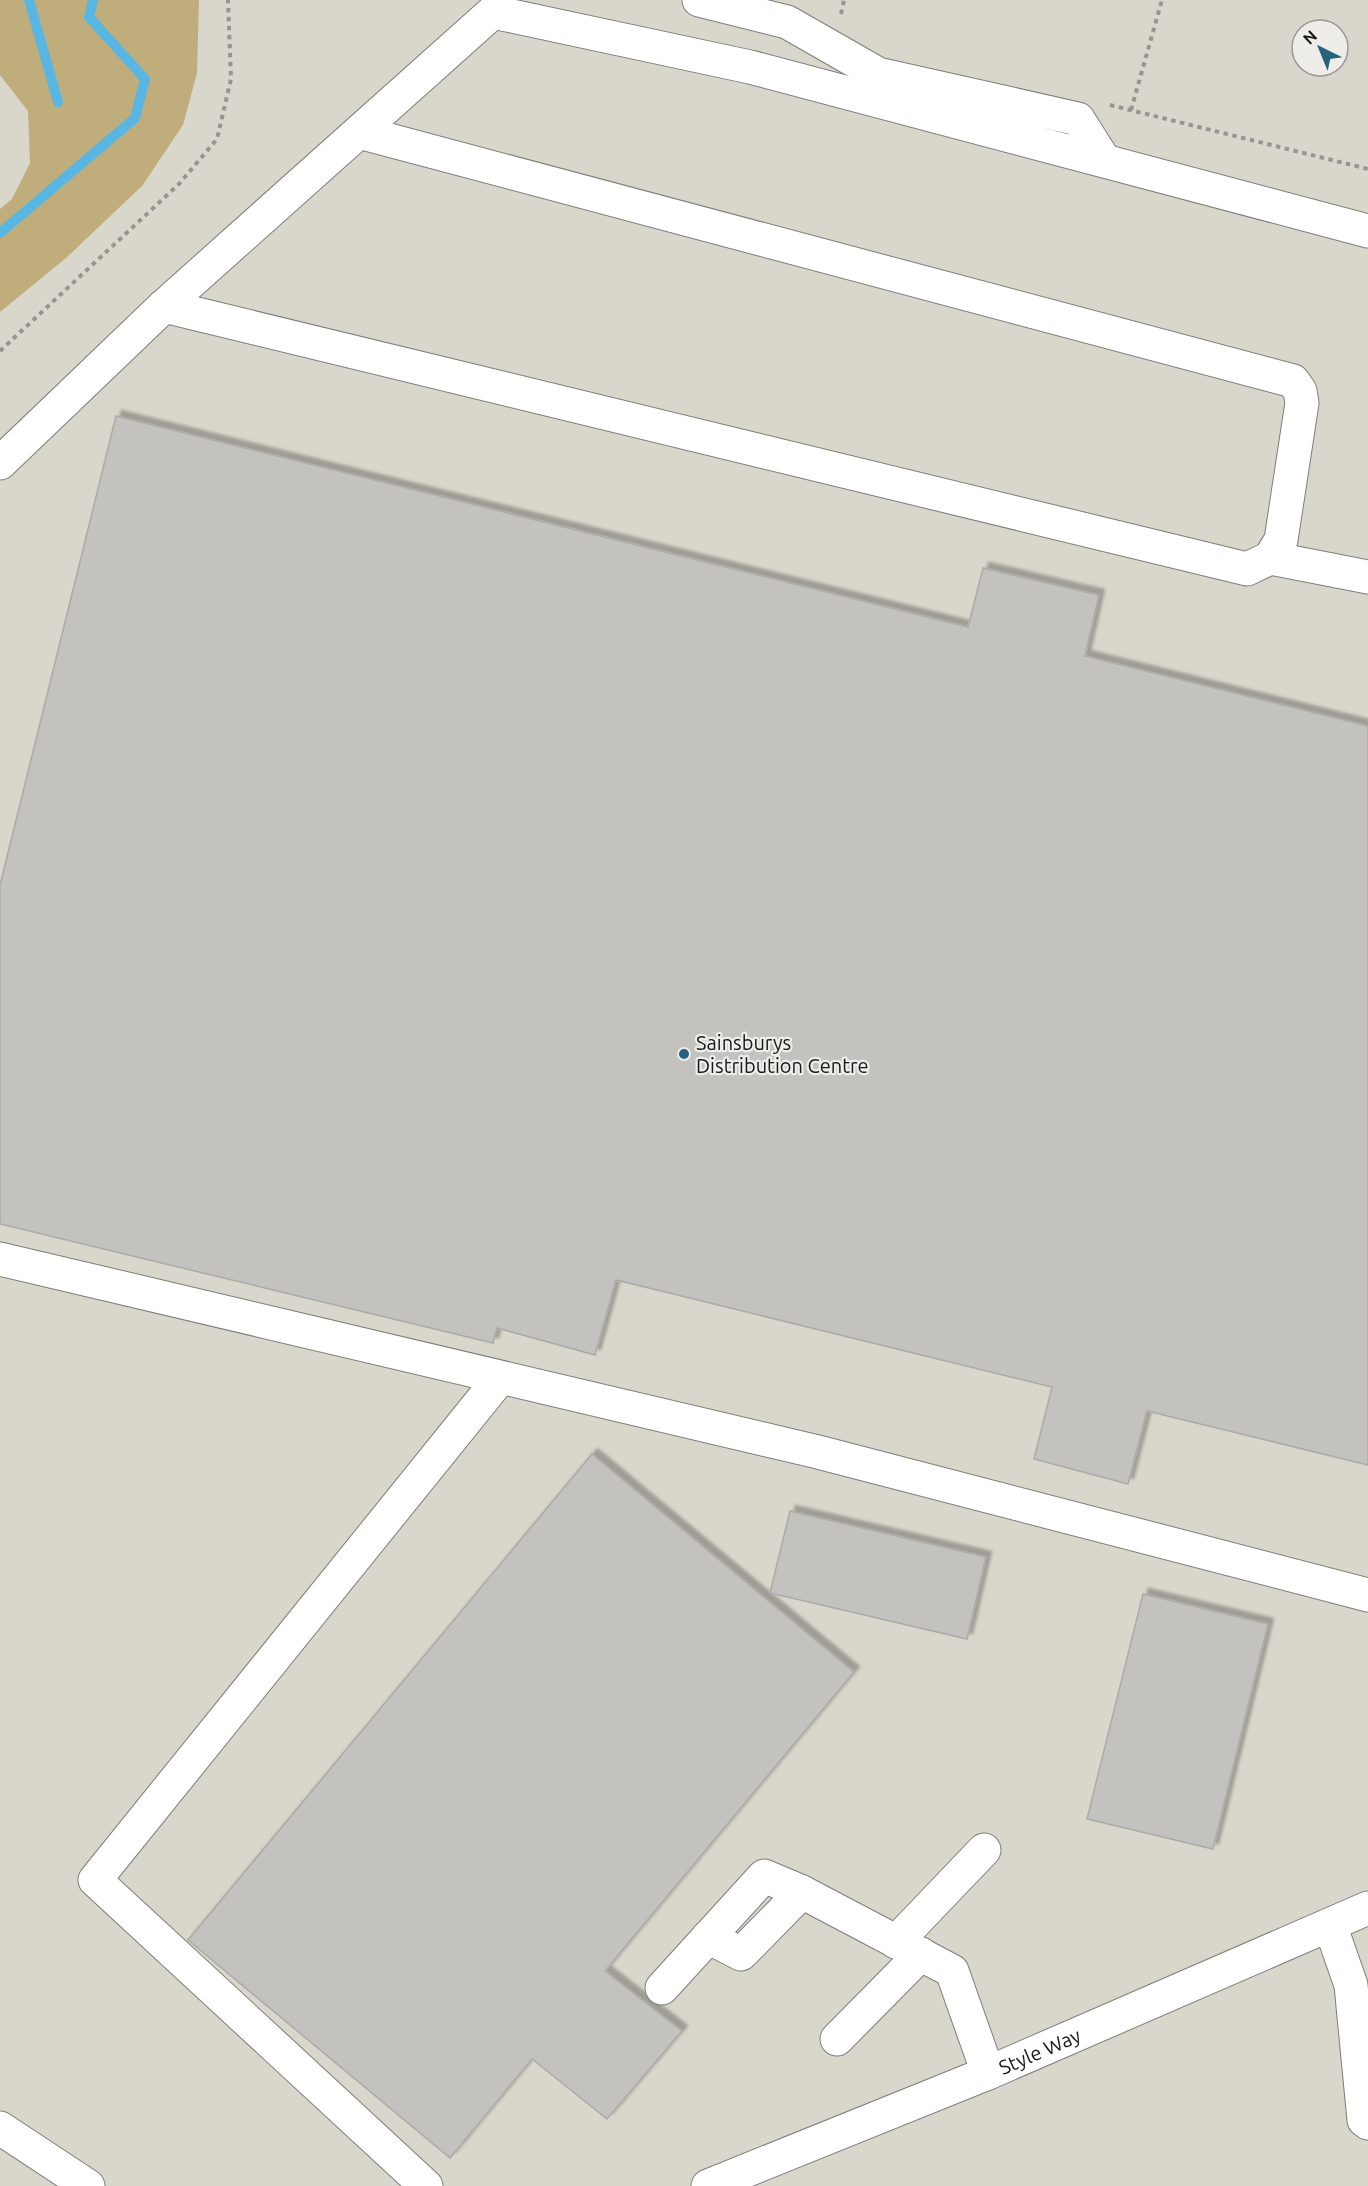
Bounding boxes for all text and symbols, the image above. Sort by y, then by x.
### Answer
north arrow [1290,18,1350,78]
text: N [1299,26,1320,48]
place label: Sainsburys Distribution Centre [696,1031,869,1077]
marker: Sainsburys Distribution Centre [677,1047,691,1061]
street label: Style Way [995,2023,1084,2079]

